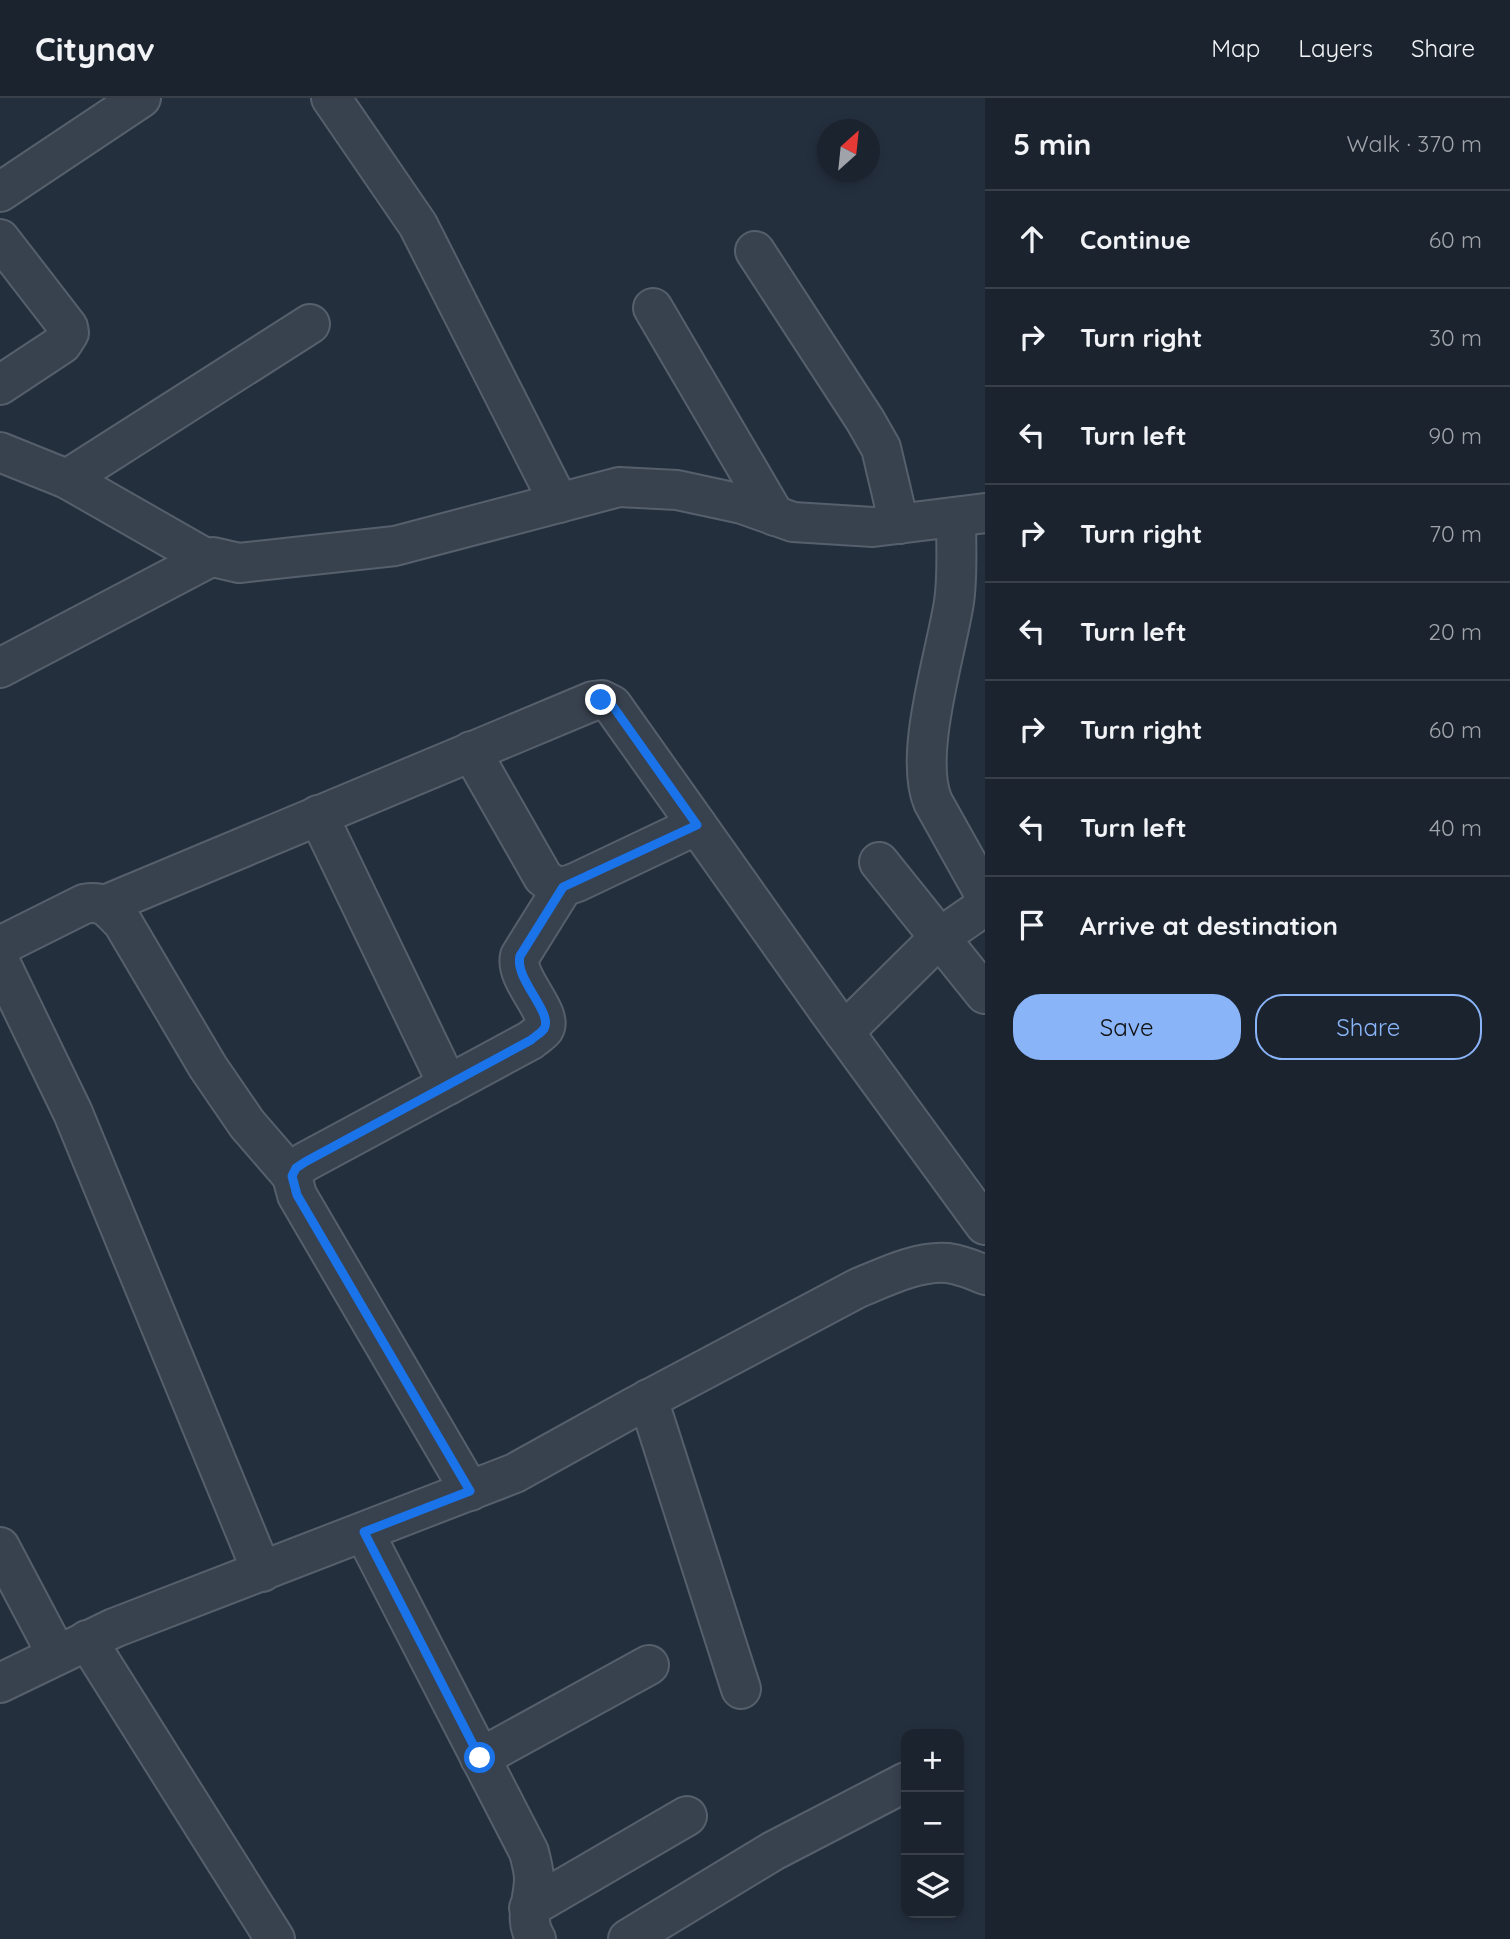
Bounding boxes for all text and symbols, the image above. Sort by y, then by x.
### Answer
text: Citynav [35,28,155,69]
text: Map [1211,33,1260,63]
text: Layers [1298,33,1373,63]
text: Share [1411,33,1475,63]
north arrow [817,119,880,182]
text: 5 min [1013,125,1091,163]
text: Walk · 370 m [1347,129,1482,158]
icon: ahead [1013,220,1051,258]
text: Continue [1080,223,1191,256]
text: 60 m [1429,225,1482,254]
icon: right [1013,318,1051,356]
text: Turn right [1080,321,1202,354]
text: 30 m [1429,323,1482,352]
icon: left [1013,416,1051,454]
text: Turn left [1080,419,1187,452]
text: 90 m [1428,421,1482,450]
icon: right [1013,514,1051,552]
text: Turn right [1080,517,1202,550]
text: 70 m [1429,519,1482,548]
icon: left [1013,612,1051,650]
text: Turn left [1080,615,1187,648]
text: 20 m [1428,617,1482,646]
route end [585,684,616,715]
icon: right [1013,710,1051,748]
text: Turn right [1080,713,1202,746]
text: 60 m [1429,715,1482,744]
icon: left [1013,808,1051,846]
text: Turn left [1080,811,1187,844]
text: 40 m [1429,813,1482,842]
icon: arrive [1013,906,1051,944]
text: Arrive at destination [1080,909,1338,942]
button: Save [1013,994,1241,1060]
button: Share [1255,994,1482,1060]
map controls [901,1729,964,1918]
button: + [901,1729,964,1792]
route start [464,1742,495,1773]
button: − [901,1792,964,1855]
button: layers [901,1855,964,1918]

